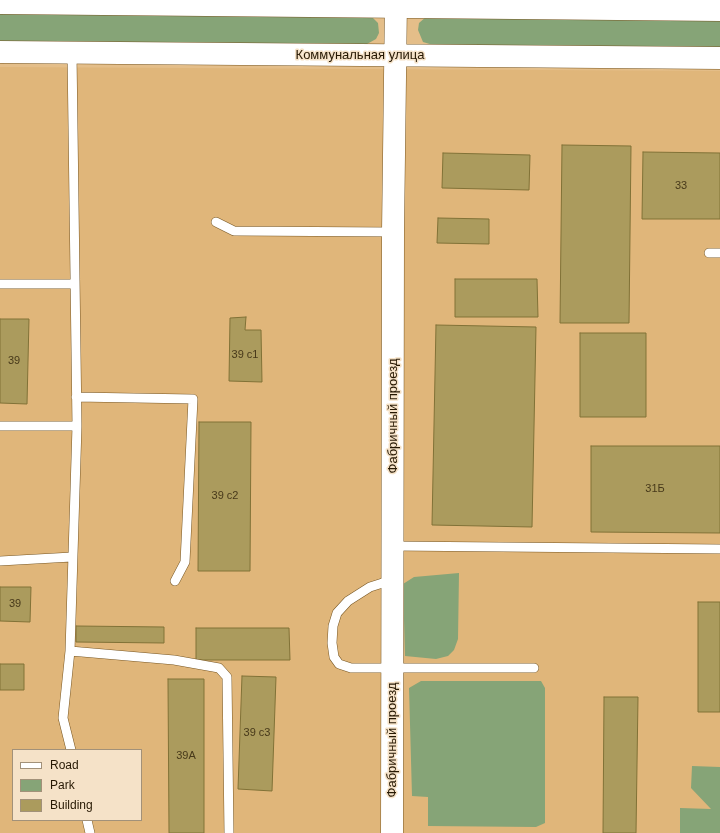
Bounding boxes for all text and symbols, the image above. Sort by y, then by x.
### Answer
street label: Коммунальная улица [296,47,424,63]
house number: 33 [675,179,687,193]
house number: 39 с1 [232,348,258,362]
house number: 39 [8,354,20,368]
street label: Фабричный проезд [385,359,401,473]
house number: 31Б [645,482,665,496]
house number: 39 с2 [212,489,238,503]
house number: 39 [9,597,21,611]
street label: Фабричный проезд [384,683,400,797]
house number: 39 с3 [244,726,270,740]
legend [12,749,142,821]
house number: 39А [176,749,196,763]
text: Road [50,758,79,772]
text: Park [50,778,75,792]
text: Building [50,798,93,812]

